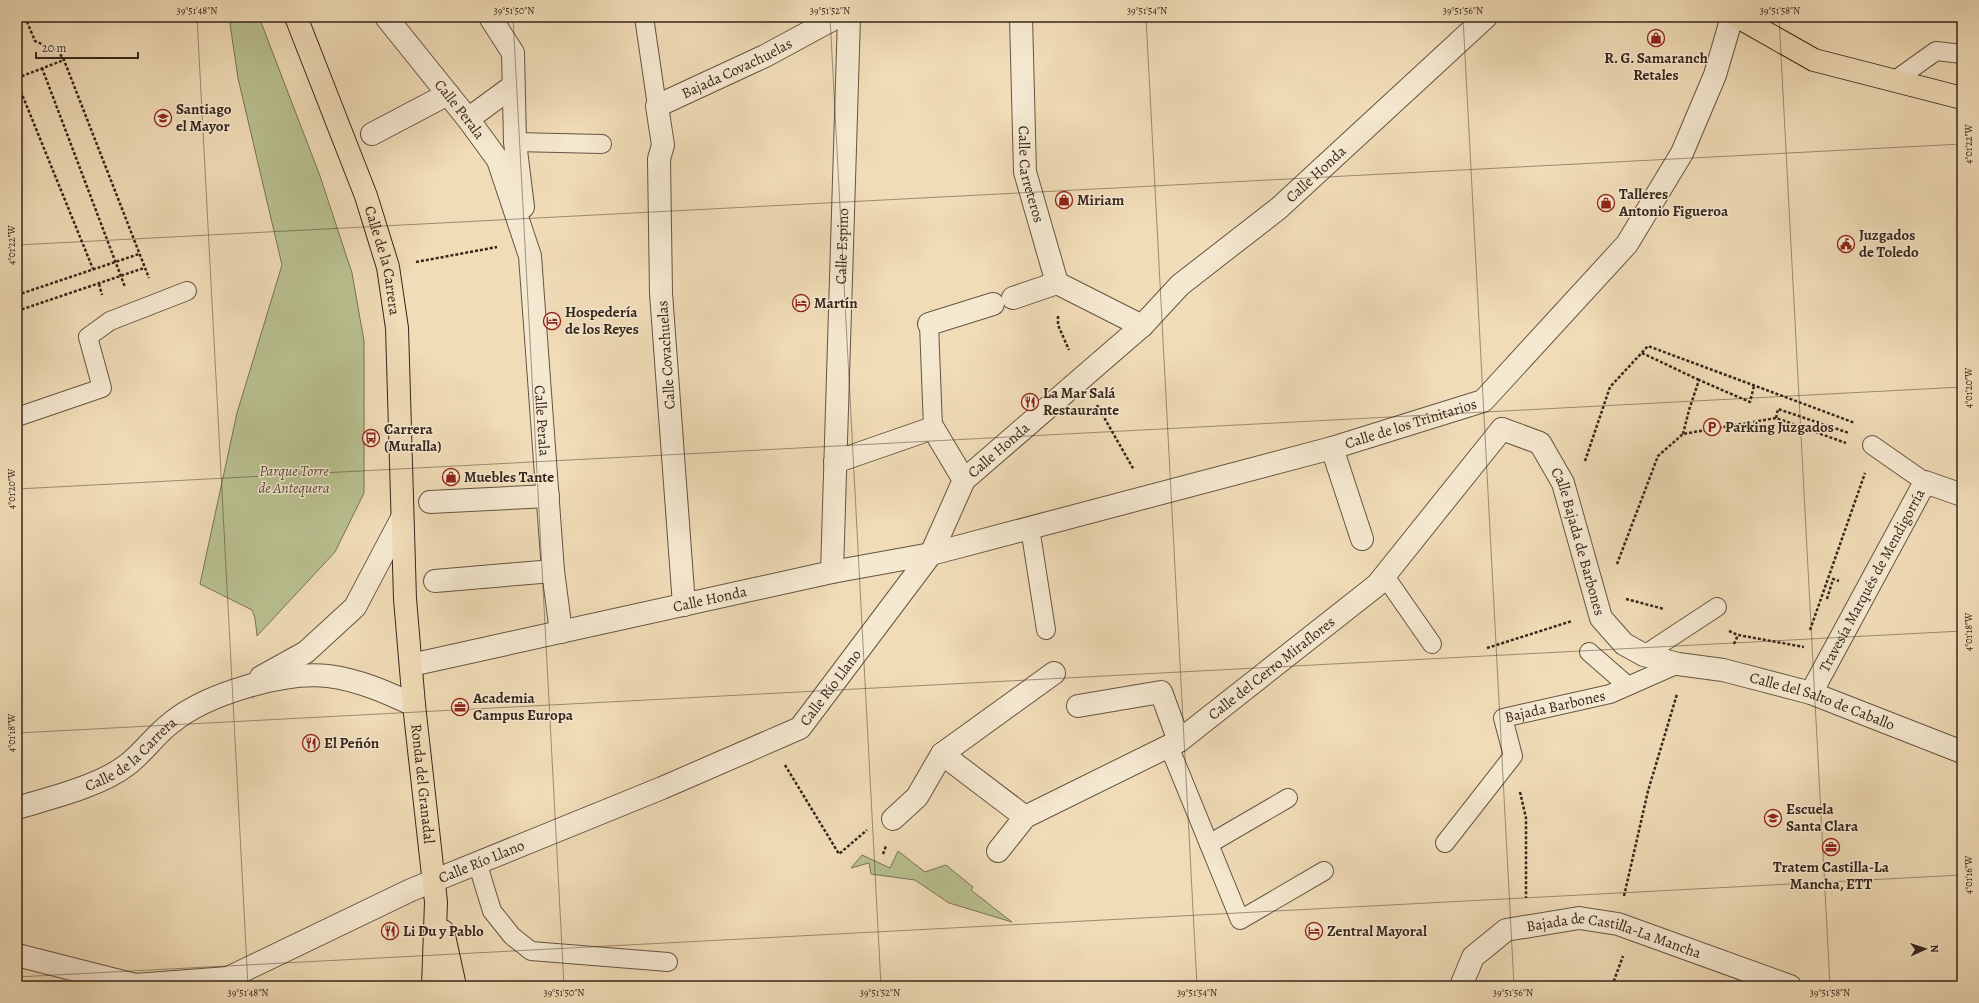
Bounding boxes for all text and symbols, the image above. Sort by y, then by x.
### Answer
text: 39°51'48"N [177,4,217,17]
text: 39°51'50"N [493,4,535,17]
text: 39°51'52"N [810,4,850,17]
text: 39°51'54"N [1127,4,1167,17]
text: 39°51'56"N [1443,4,1483,17]
text: 39°51'58"N [1760,4,1800,17]
shop icon: R. G. Samaranch Retales [1646,28,1666,48]
street label: Bajada Covachuelas [678,33,796,103]
scale bar [36,34,138,60]
text: 20 m [42,40,66,56]
place label: R. G. Samaranch Retales [1604,48,1708,85]
street label: Calle Perala [430,75,489,143]
place label: Santiago el Mayor [176,99,232,136]
school or university icon: Santiago el Mayor [153,108,173,128]
text: 4°01'22"W [1962,123,1975,164]
street label: Calle Carreteros [1014,125,1049,225]
street label: Calle Honda [1281,141,1350,207]
place label: Talleres Antonio Figueroa [1618,184,1729,221]
shop icon: Miriam [1054,190,1074,210]
place label: Miriam [1077,190,1125,210]
shop icon: Talleres Antonio Figueroa [1596,193,1616,213]
street label: Calle de la Carrera [360,203,405,316]
street label: Calle Espino [831,208,853,285]
text: 4°01'22"W [5,224,18,265]
place label: Juzgados de Toledo [1859,225,1919,262]
public building icon: Juzgados de Toledo [1836,234,1856,254]
hotel icon: Martín [791,293,811,313]
place label: Martín [814,293,858,313]
street label: Calle Covachuelas [652,300,680,410]
place label: Hospedería de los Reyes [565,302,639,339]
hotel icon: Hospedería de los Reyes [542,311,562,331]
text: 4°01'20"W [1962,367,1975,408]
place label: La Mar Salá Restaurante [1043,383,1119,420]
street label: Calle Perala [529,385,555,457]
restaurant icon: La Mar Salá Restaurante [1020,392,1040,412]
street label: Calle de los Trinitarios [1342,394,1479,453]
parking icon: Parking Juzgados [1702,417,1722,437]
place label: Parking Juzgados [1725,417,1834,437]
street label: Calle Honda [964,418,1034,482]
place label: Carrera (Muralla) [384,419,442,456]
bus stop icon: Carrera (Muralla) [361,428,381,448]
park label: Parque Torre de Antequera [258,461,330,498]
street label: Calle Bajada de Barbones [1546,464,1610,618]
shop icon: Muebles Tante [441,467,461,487]
place label: Muebles Tante [464,467,554,487]
text: 4°01'20"W [5,468,18,509]
street label: Travesía Marqués de Mendigorría [1814,485,1929,676]
street label: Calle Honda [671,581,749,617]
street label: Calle del Cerro Miraflores [1204,612,1339,724]
text: 4°01'18"W [1962,612,1975,651]
street label: Calle Río Llano [795,645,866,730]
street label: Calle del Salto de Caballo [1747,667,1898,735]
street label: Bajada Barbones [1503,685,1607,727]
place label: Academia Campus Europa [472,688,574,725]
office icon: Academia Campus Europa [450,697,470,717]
street label: Calle de la Carrera [82,712,181,796]
text: 4°01'18"W [5,713,18,752]
street label: Ronda del Granadal [406,723,439,845]
restaurant icon: El Peñón [301,733,321,753]
place label: El Peñón [324,733,380,753]
place label: Escuela Santa Clara [1786,799,1859,836]
school or university icon: Escuela Santa Clara [1763,808,1783,828]
street label: Calle Río Llano [435,835,527,888]
office icon: Tratem Castilla-La Mancha, ETT [1821,837,1841,857]
text: 4°01'16"W [1962,855,1975,894]
place label: Tratem Castilla-La Mancha, ETT [1773,857,1890,894]
street label: Bajada de Castilla-La Mancha [1525,908,1704,963]
restaurant icon: Li Du y Pablo [380,921,400,941]
place label: Li Du y Pablo [403,921,484,941]
hotel icon: Zentral Mayoral [1304,921,1324,941]
place label: Zentral Mayoral [1327,921,1427,941]
north arrow [1905,929,1945,969]
text: N [1927,944,1942,953]
text: 39°51'48"N [228,986,268,999]
text: 39°51'50"N [543,986,585,999]
text: 39°51'52"N [860,986,900,999]
text: 39°51'54"N [1177,986,1217,999]
text: 39°51'56"N [1493,986,1533,999]
text: 39°51'58"N [1810,986,1850,999]

